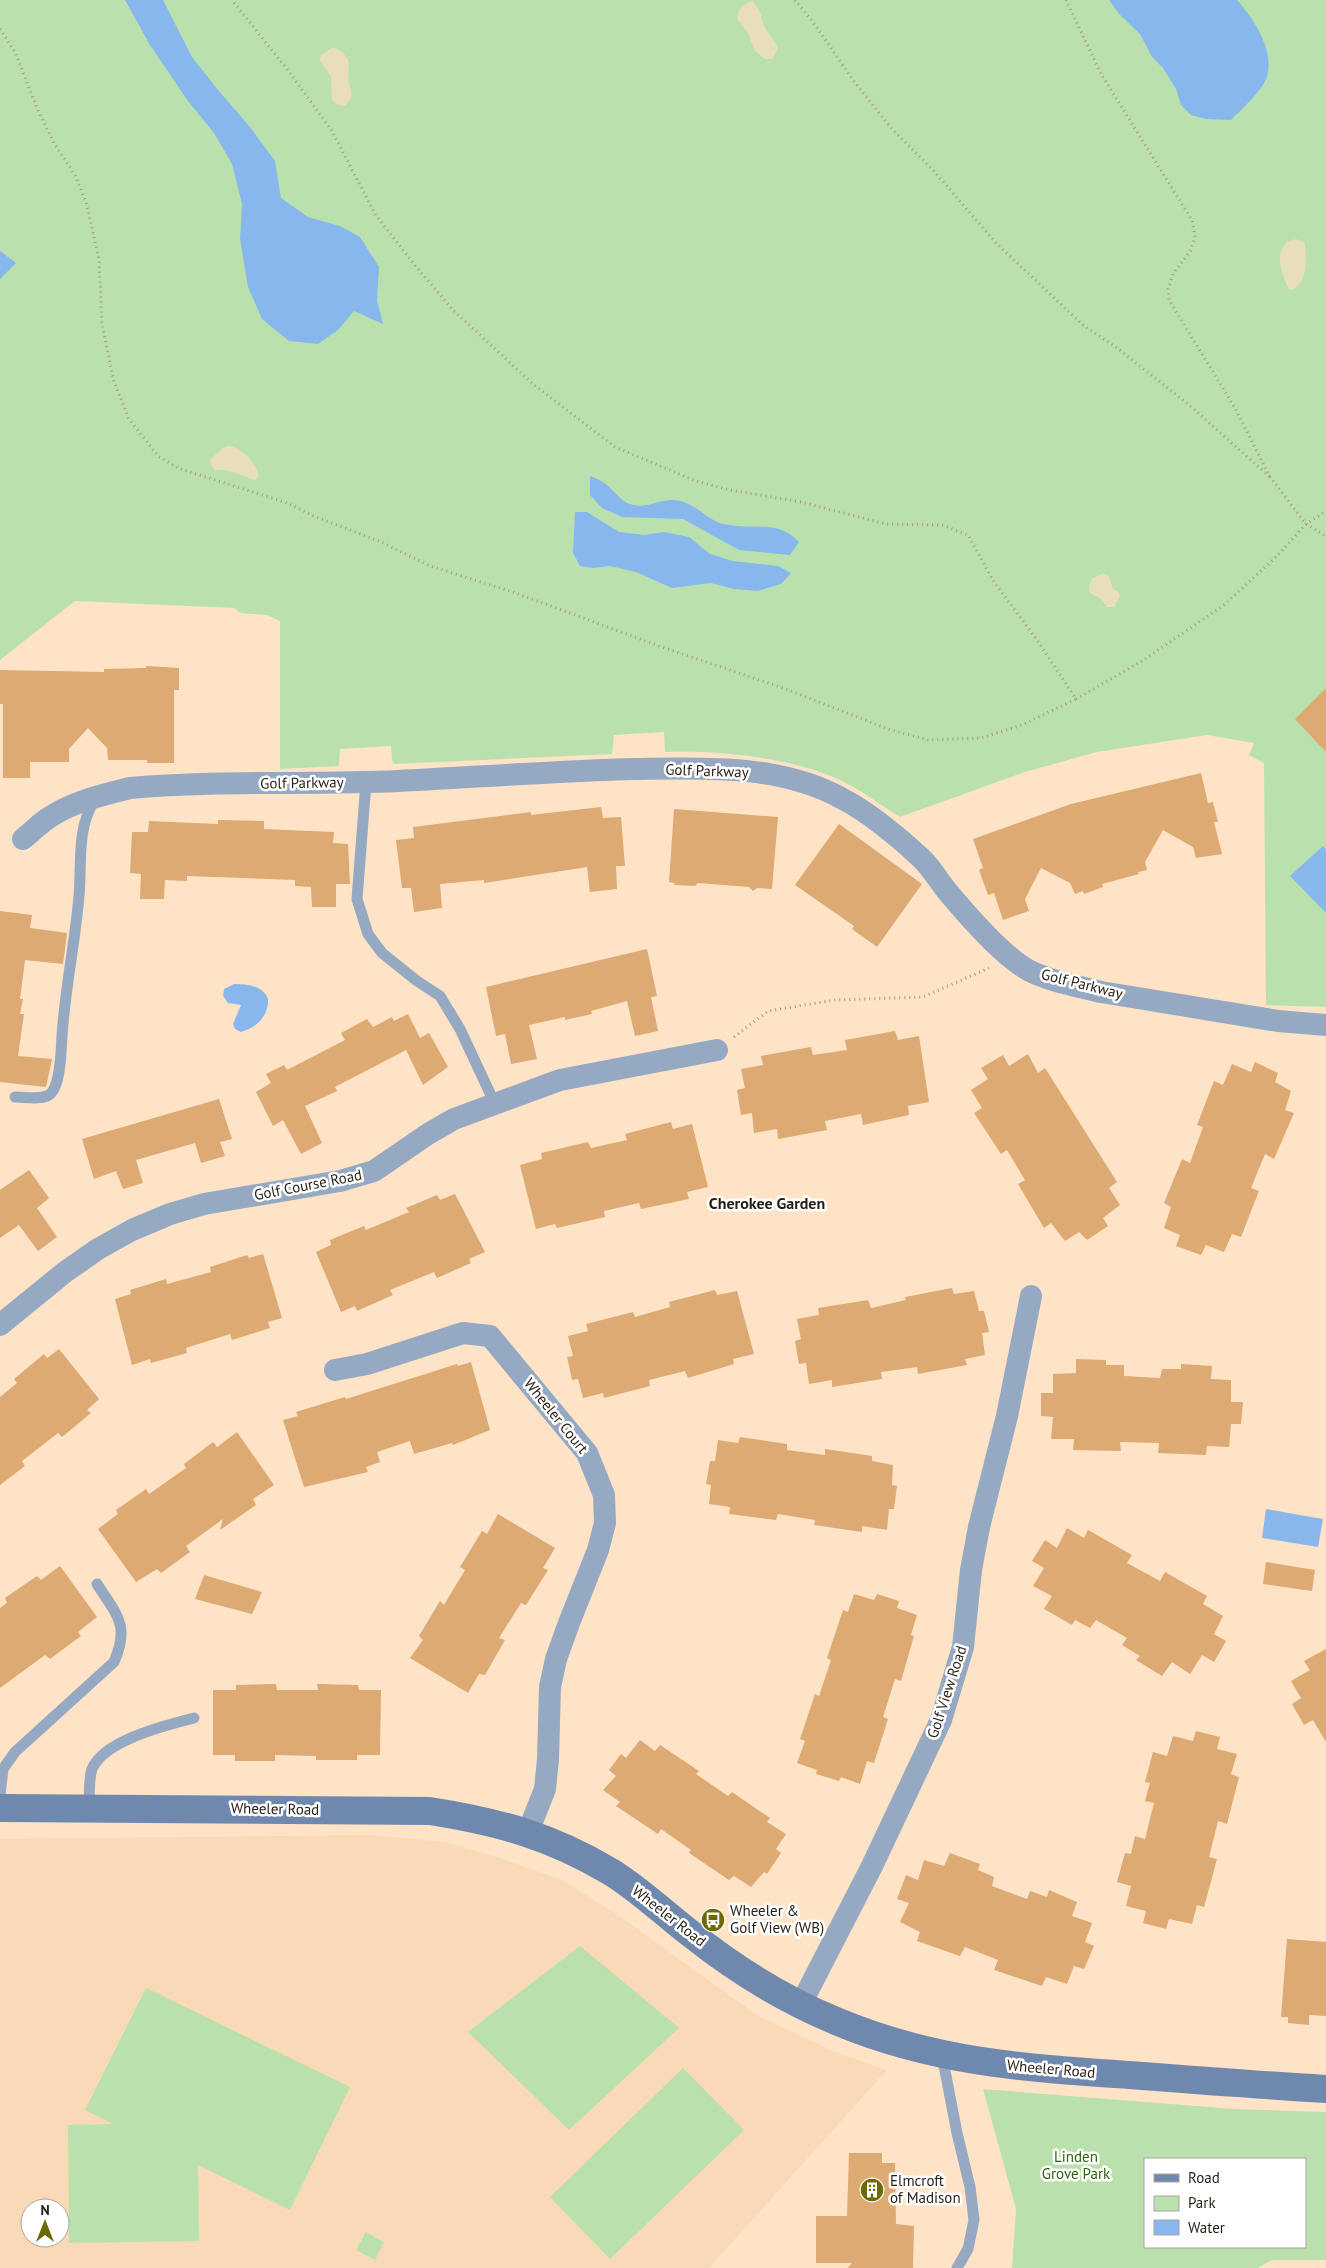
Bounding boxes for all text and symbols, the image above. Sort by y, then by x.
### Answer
street label: Golf Parkway [665,760,749,781]
street label: Golf Parkway [260,772,344,793]
street label: Golf Parkway [1039,964,1125,1003]
street label: Golf Course Road [252,1165,363,1204]
district label: Cherokee Garden [709,1193,825,1213]
street label: Wheeler Court [520,1374,593,1457]
street label: Golf View Road [923,1643,970,1741]
street label: Wheeler Road [231,1798,319,1819]
street label: Wheeler Road [629,1881,710,1950]
place label: Wheeler & Golf View (WB) [730,1901,824,1937]
bus stop icon: Wheeler & Golf View (WB) [700,1907,726,1933]
street label: Wheeler Road [1006,2055,1096,2082]
park label: Linden Grove Park [1042,2147,1111,2183]
legend [1144,2158,1306,2248]
text: Road [1188,2168,1220,2187]
place label: Elmcroft of Madison [890,2171,961,2207]
building icon: Elmcroft of Madison [859,2177,885,2203]
text: Park [1188,2193,1216,2212]
north arrow [20,2198,70,2248]
text: N [40,2201,50,2219]
text: Water [1188,2218,1225,2237]

